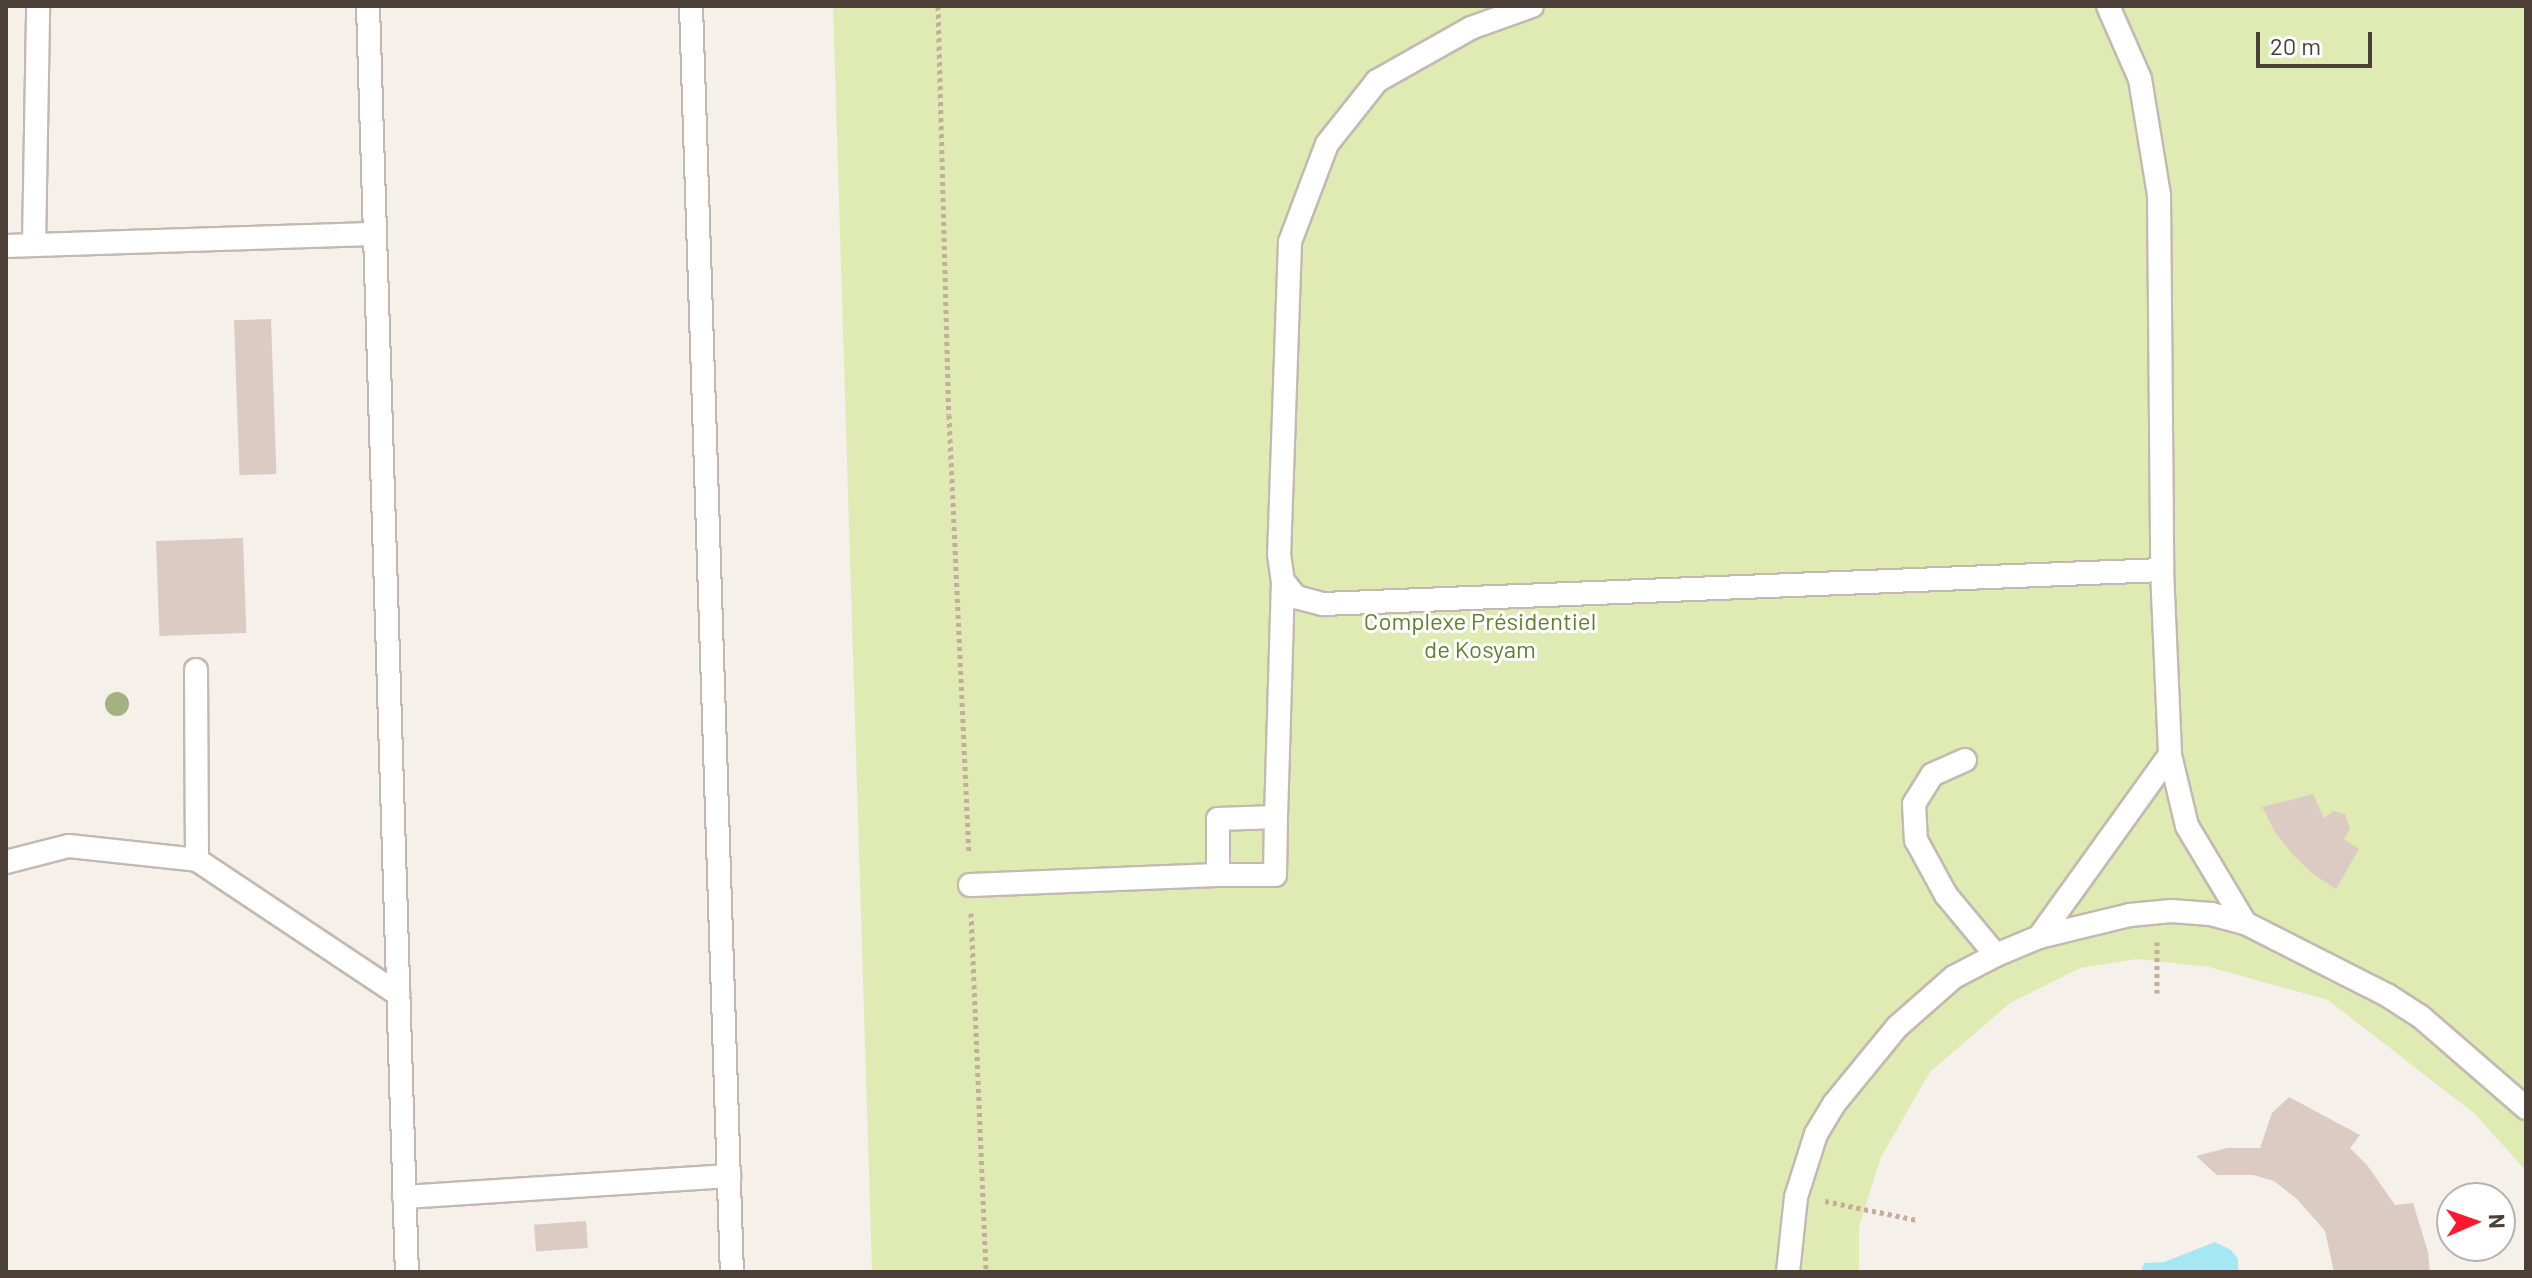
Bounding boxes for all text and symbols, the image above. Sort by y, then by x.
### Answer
scale bar [2260,16,2376,66]
text: 20 m [2270,31,2321,60]
park label: Complexe Présidentiel de Kosyam [1364,607,1596,663]
north arrow [2436,1182,2516,1262]
text: N [2485,1213,2511,1229]

